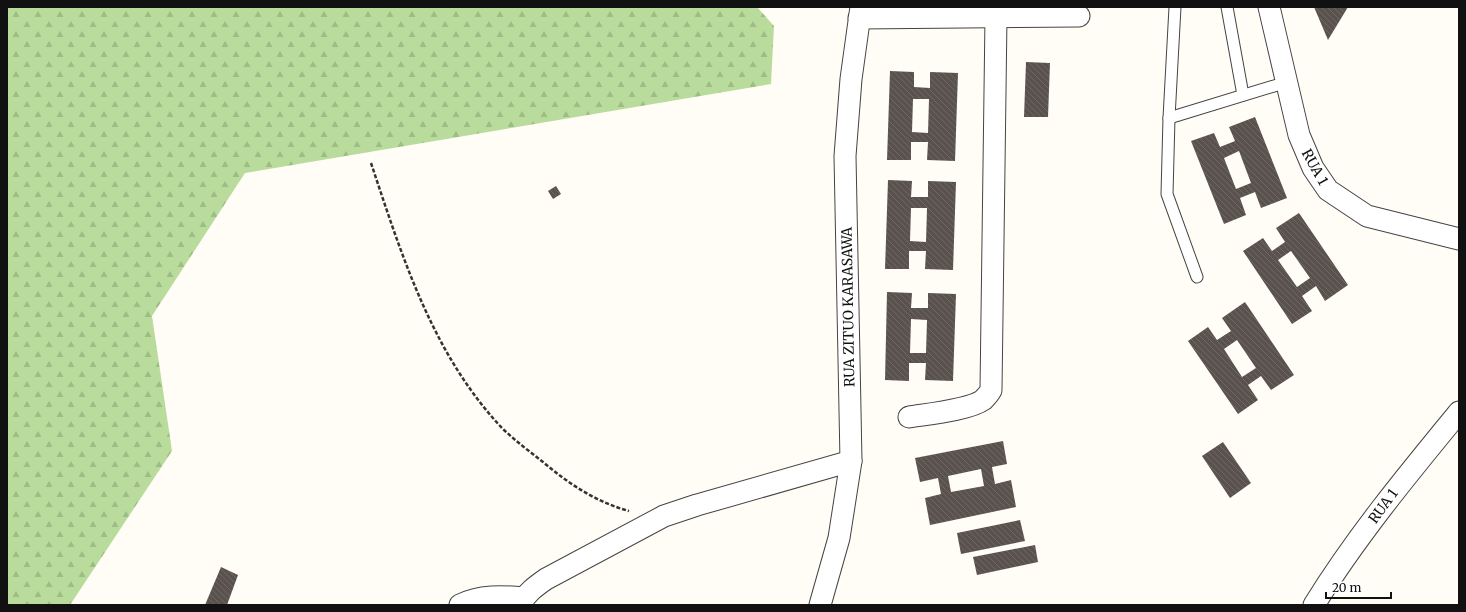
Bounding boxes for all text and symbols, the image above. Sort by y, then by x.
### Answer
street label: RUA 1 [1298,146,1332,188]
street label: RUA ZITUO KARASAWA [838,227,858,387]
street label: RUA 1 [1364,485,1402,527]
scale bar [1326,574,1391,600]
text: 20 m [1332,580,1361,595]

